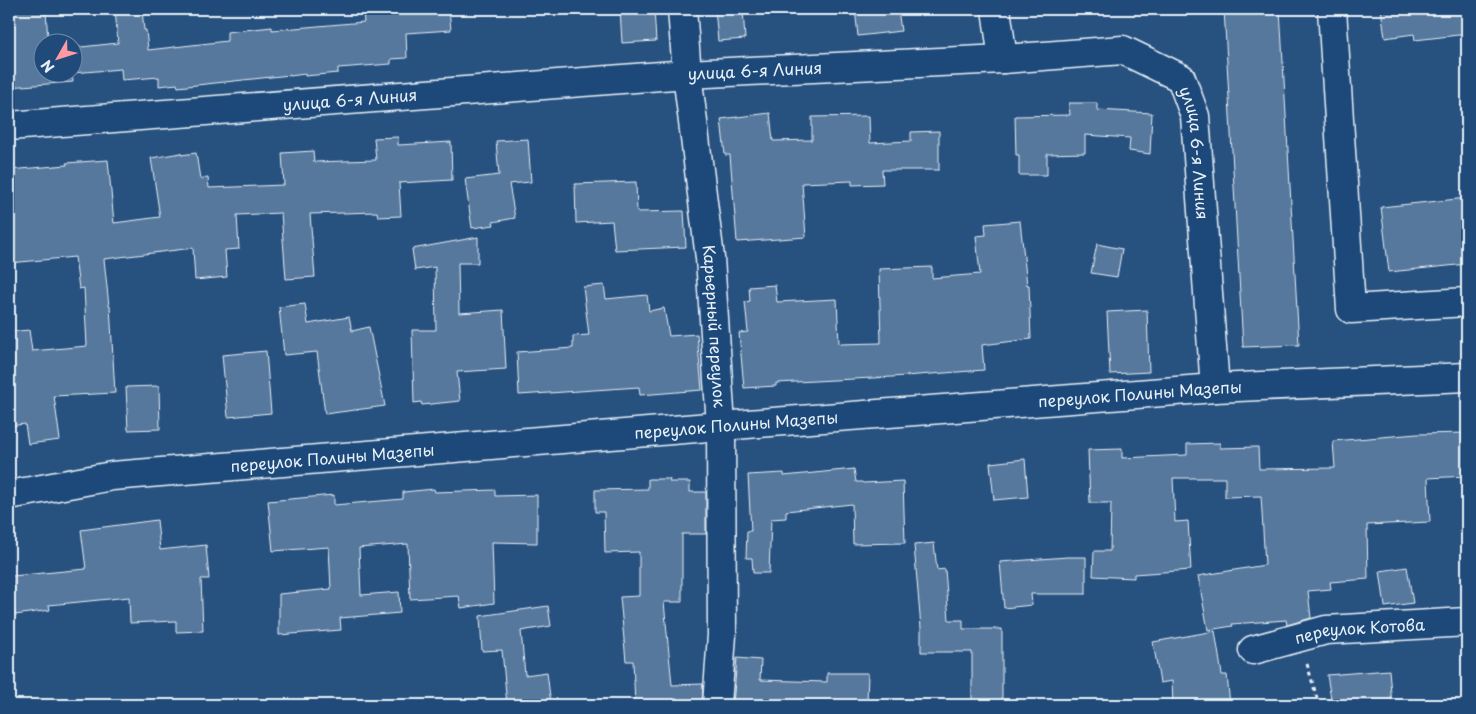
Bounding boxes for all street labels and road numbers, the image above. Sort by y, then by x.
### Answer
street label: улица 6-я Линия [687,55,823,85]
street label: улица 6-я Линия [282,82,418,116]
street label: улица 6-я Линия [1174,83,1216,220]
street label: Карьерный переулок [697,243,733,409]
street label: переулок Полины Мазепы [1037,374,1242,413]
street label: переулок Полины Мазепы [633,404,839,444]
street label: переулок Полины Мазепы [230,437,435,477]
street label: переулок Котова [1291,611,1425,649]

